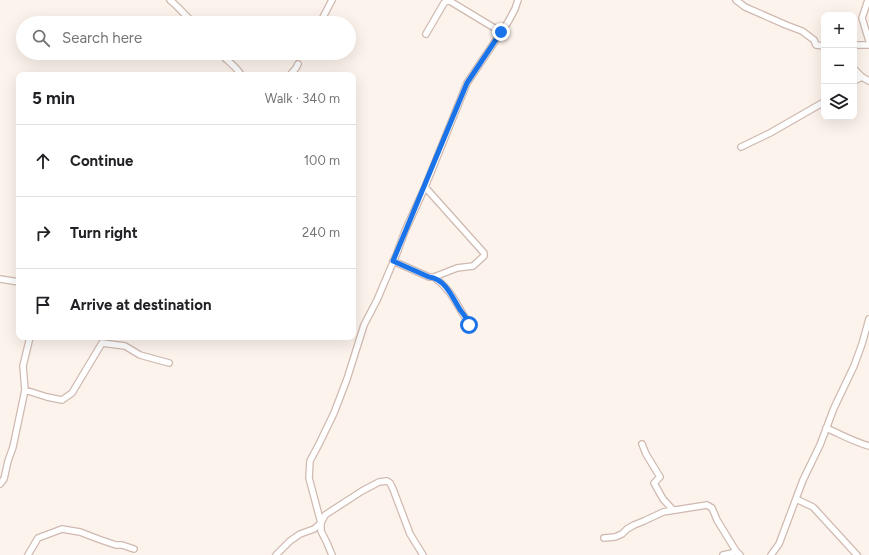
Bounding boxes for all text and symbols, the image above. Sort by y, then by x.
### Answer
map controls [821,12,857,120]
button: + [821,12,857,48]
search box [16,16,356,60]
route end [492,23,510,41]
icon: search [30,27,52,49]
text: Search here [62,29,142,47]
button: − [821,48,857,84]
button: layers [821,84,857,120]
text: 5 min [32,88,75,108]
text: Walk · 340 m [265,91,340,106]
icon: ahead [32,150,54,172]
text: Continue [70,152,133,170]
text: 100 m [304,153,340,168]
icon: right [32,222,54,244]
text: Turn right [70,224,138,242]
text: 240 m [302,225,340,240]
icon: arrive [32,294,54,316]
text: Arrive at destination [70,296,211,314]
route start [460,316,478,334]

